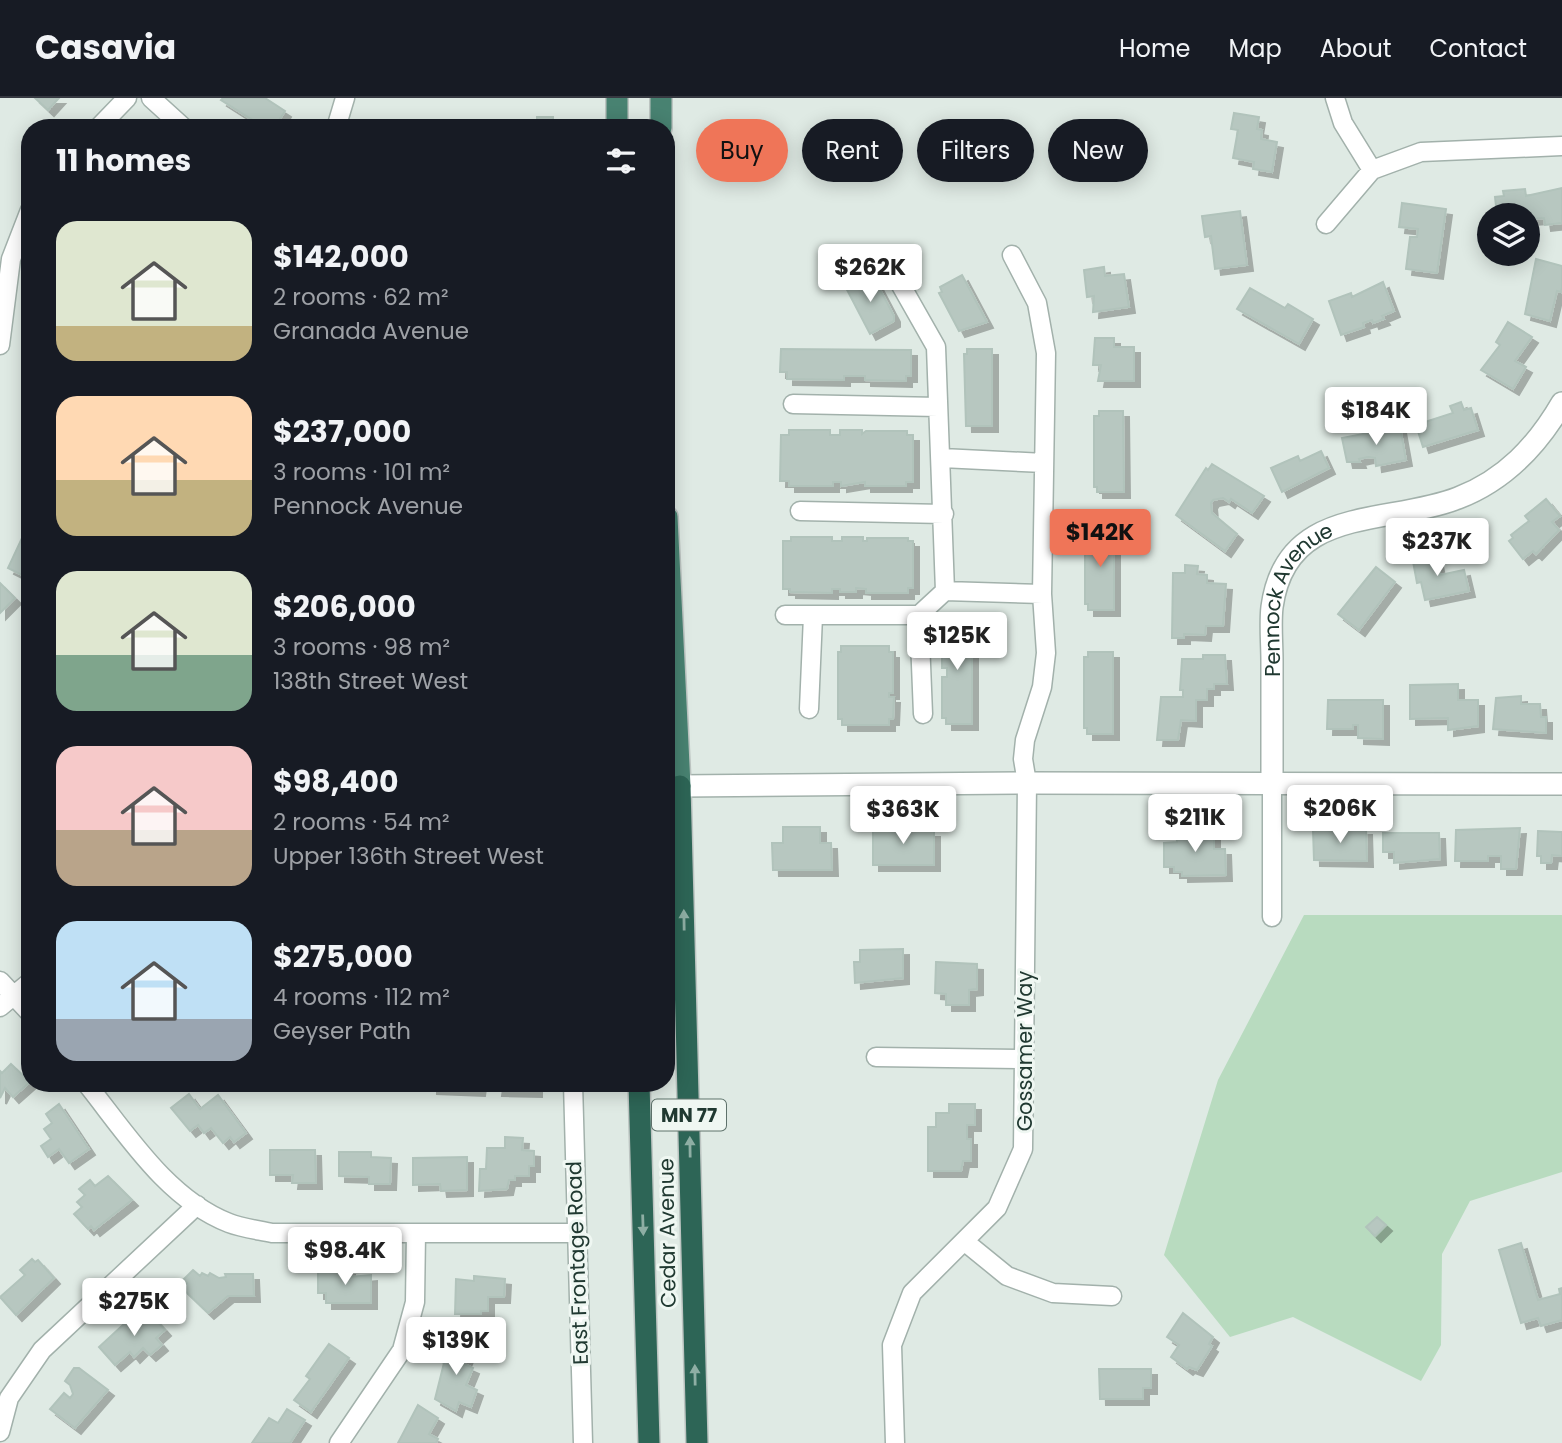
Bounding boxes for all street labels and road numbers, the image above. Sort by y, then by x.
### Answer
street label: Pennock Avenue [1256,515,1337,677]
street label: Gossamer Way [1010,971,1039,1131]
road number: MN 77 [652,1099,726,1130]
street label: Cedar Avenue [651,1158,683,1308]
street label: East Frontage Road [559,1161,595,1365]

